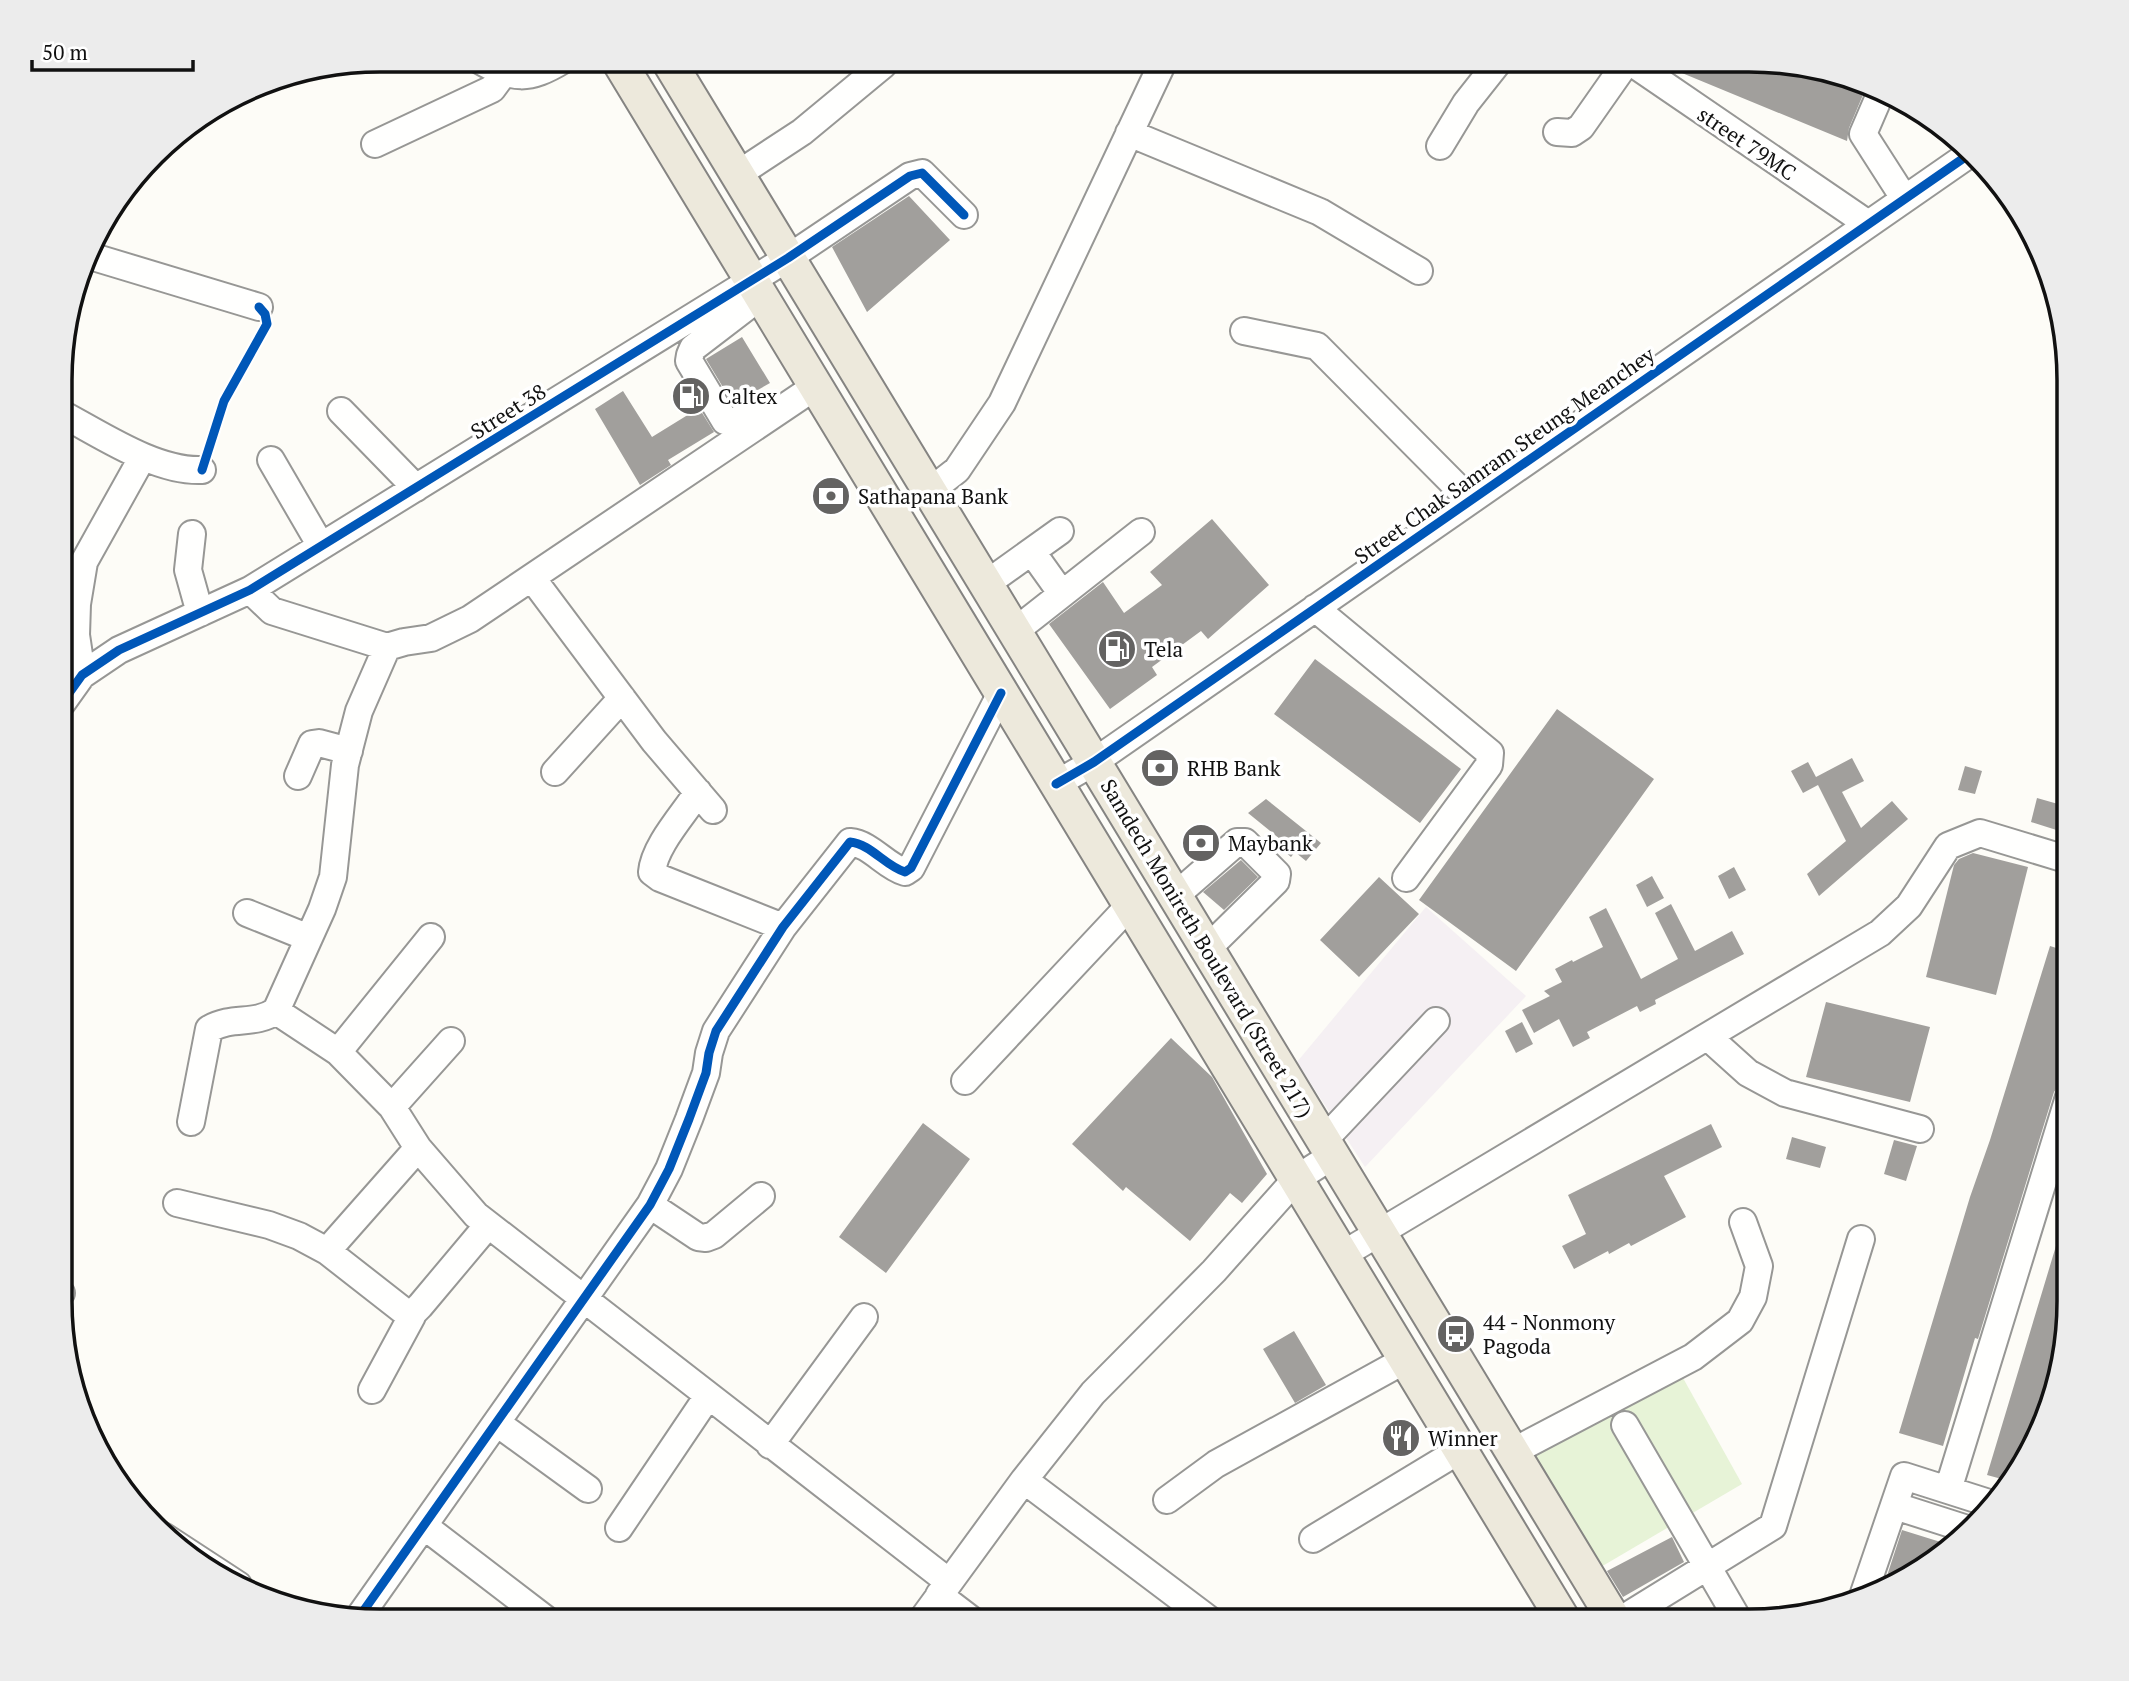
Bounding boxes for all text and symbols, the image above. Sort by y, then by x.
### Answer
scale bar [32,28,192,72]
text: 50 m [42,38,88,66]
street label: street 79MC [1692,100,1802,186]
street label: Street Chak Samram Steung Meanchey [1348,340,1660,570]
fuel station icon: Caltex [670,375,712,417]
street label: Street 38 [465,377,551,445]
place label: Caltex [718,382,777,410]
bank icon: Sathapana Bank [810,475,852,517]
place label: Sathapana Bank [858,482,1008,510]
fuel station icon: Tela [1096,628,1138,670]
place label: Tela [1144,635,1184,663]
bank icon: RHB Bank [1139,747,1181,789]
place label: RHB Bank [1187,754,1281,782]
street label: Samdech Monireth Boulevard (Street 217) [1095,774,1319,1122]
bank icon: Maybank [1180,822,1222,864]
place label: Maybank [1228,829,1313,857]
place label: 44 - Nonmony Pagoda [1483,1308,1616,1360]
bus stop icon: 44 - Nonmony Pagoda [1435,1313,1477,1355]
restaurant icon: Winner [1380,1417,1422,1459]
place label: Winner [1428,1424,1498,1452]

